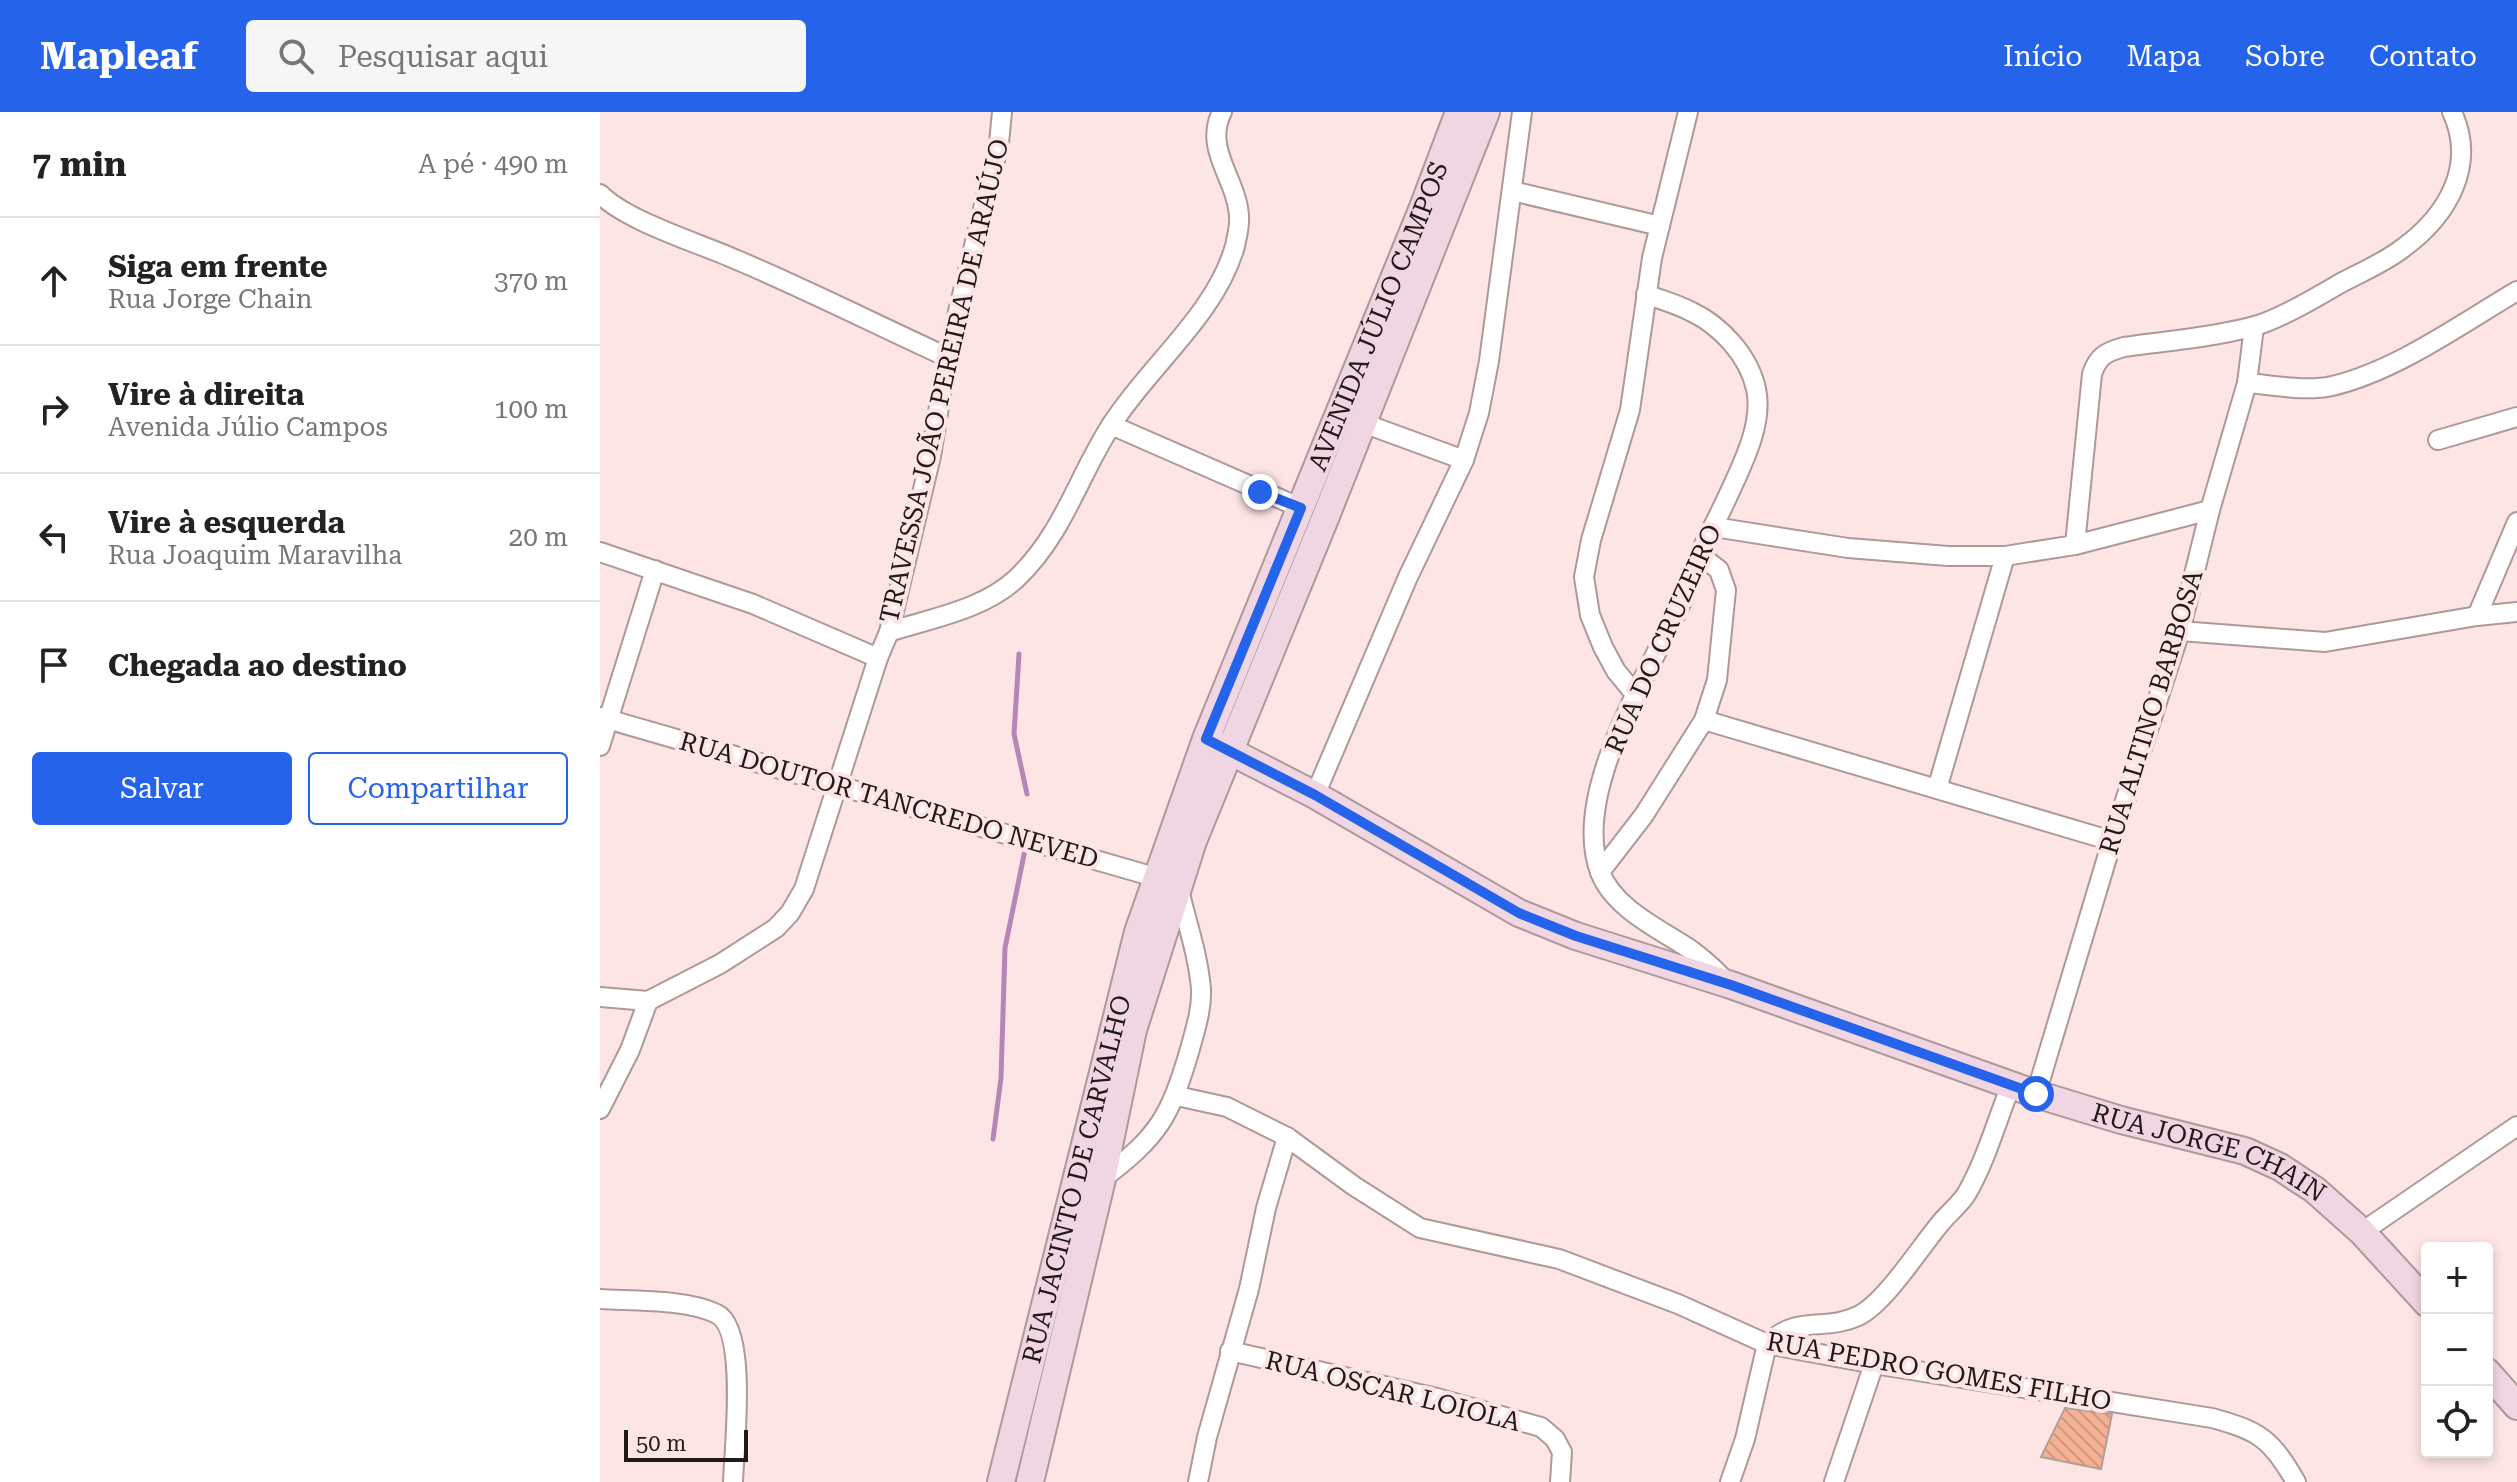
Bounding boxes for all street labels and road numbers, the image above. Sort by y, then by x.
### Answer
street label: TRAVESSA JOÃO PEREIRA DE ARAÚJO [873,136,1014,626]
street label: AVENIDA JÚLIO CAMPOS [1302,157,1454,475]
street label: RUA DO CRUZEIRO [1599,520,1727,758]
street label: RUA ALTINO BARBOSA [2093,566,2209,858]
street label: RUA DOUTOR TANCREDO NEVED [676,726,1102,874]
street label: RUA JACINTO DE CARVALHO [1016,992,1137,1367]
street label: RUA JORGE CHAIN [2088,1097,2332,1208]
street label: RUA PEDRO GOMES FILHO [1764,1326,2114,1416]
street label: RUA OSCAR LOIOLA [1262,1345,1524,1437]

